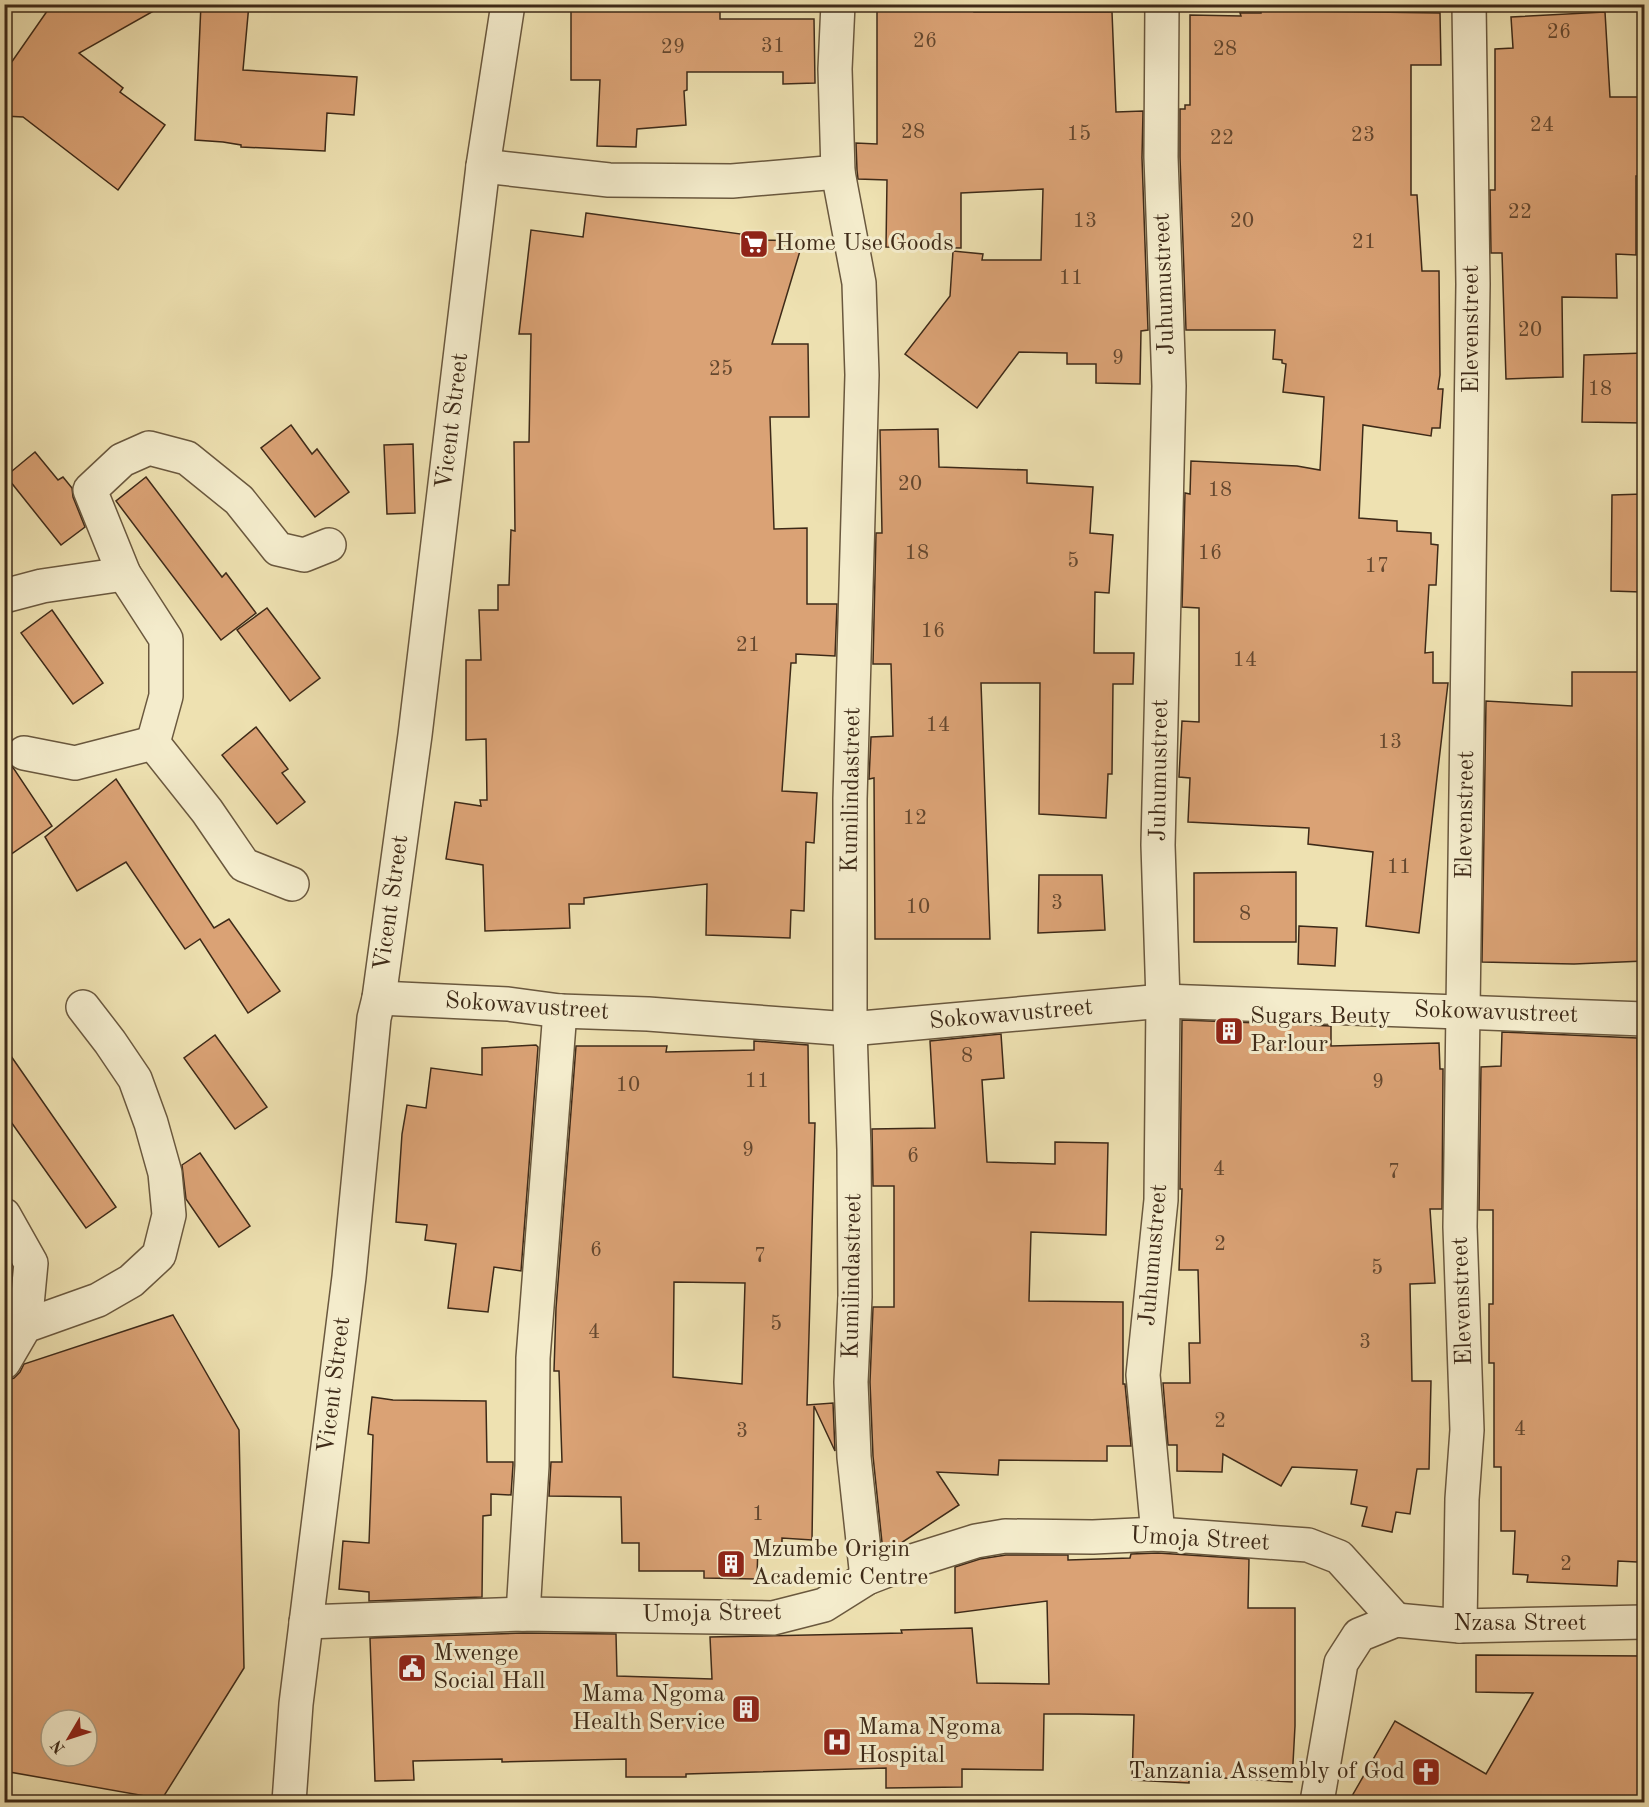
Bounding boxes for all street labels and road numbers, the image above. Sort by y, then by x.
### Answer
street label: Juhumustreet [1151,212,1179,356]
street label: Elevenstreet [1460,265,1484,393]
street label: Vicent Street [433,351,473,491]
street label: Juhumustreet [1147,698,1173,842]
street label: Kumilindastreet [839,707,865,873]
street label: Elevenstreet [1453,750,1479,880]
street label: Vicent Street [371,833,413,973]
street label: Sokowavustreet [444,989,610,1025]
street label: Sokowavustreet [928,996,1094,1034]
street label: Sokowavustreet [1413,998,1579,1028]
street label: Juhumustreet [1136,1183,1172,1327]
street label: Kumilindastreet [840,1193,866,1359]
street label: Elevenstreet [1449,1236,1477,1366]
street label: Vicent Street [315,1315,355,1455]
street label: Umoja Street [1130,1524,1270,1556]
street label: Umoja Street [642,1601,782,1627]
street label: Nzasa Street [1453,1612,1587,1636]

